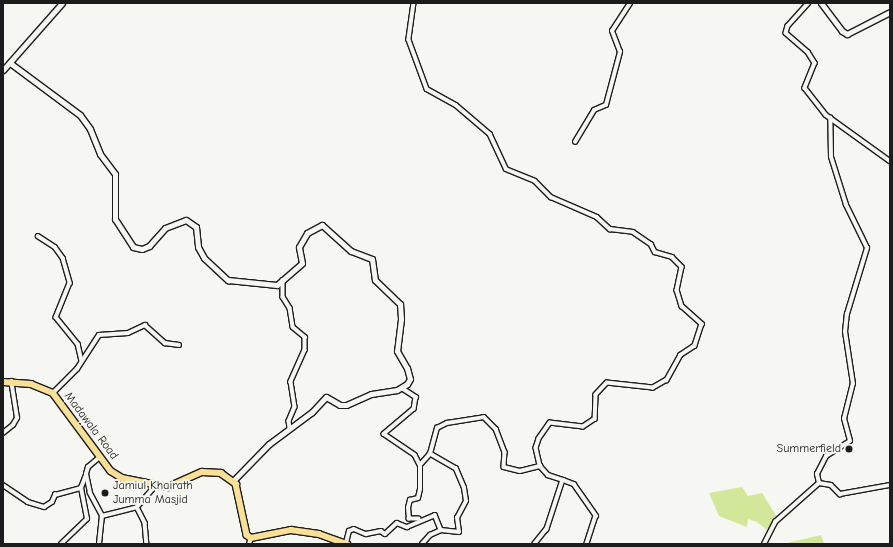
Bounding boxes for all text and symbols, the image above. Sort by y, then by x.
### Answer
street label: Madawala Road [61,389,121,463]
place label: Summerfield [777,442,841,456]
marker: Summerfield [844,444,854,454]
place label: Jamiul Khairath Jumma Masjid [113,479,193,507]
marker: Jamiul Khairath Jumma Masjid [100,488,110,498]

